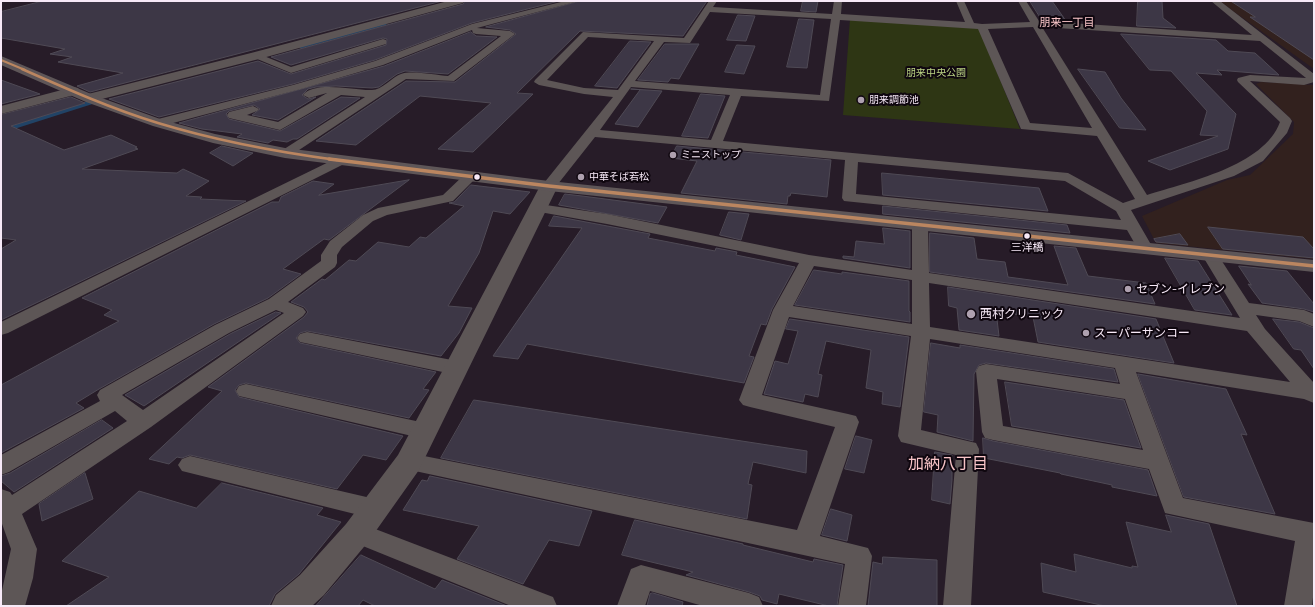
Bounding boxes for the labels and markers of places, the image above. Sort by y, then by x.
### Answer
place label: 朋来調節池 [869,94,919,106]
marker: 朋来調節池 [856,95,866,105]
place label: ミニストップ [681,149,741,161]
marker: ミニストップ [668,150,678,160]
place label: 中華そば若松 [589,171,649,183]
unlabelled marker [472,172,482,182]
marker: 中華そば若松 [576,172,586,182]
marker: 三洋橋 [1022,231,1032,241]
place label: 三洋橋 [1011,241,1043,255]
place label: セブン-イレブン [1136,282,1225,296]
marker: セブン-イレブン [1123,284,1133,294]
place label: 西村クリニック [980,307,1064,321]
marker: 西村クリニック [965,308,977,320]
place label: スーパーサンコー [1094,326,1190,340]
marker: スーパーサンコー [1081,328,1091,338]

